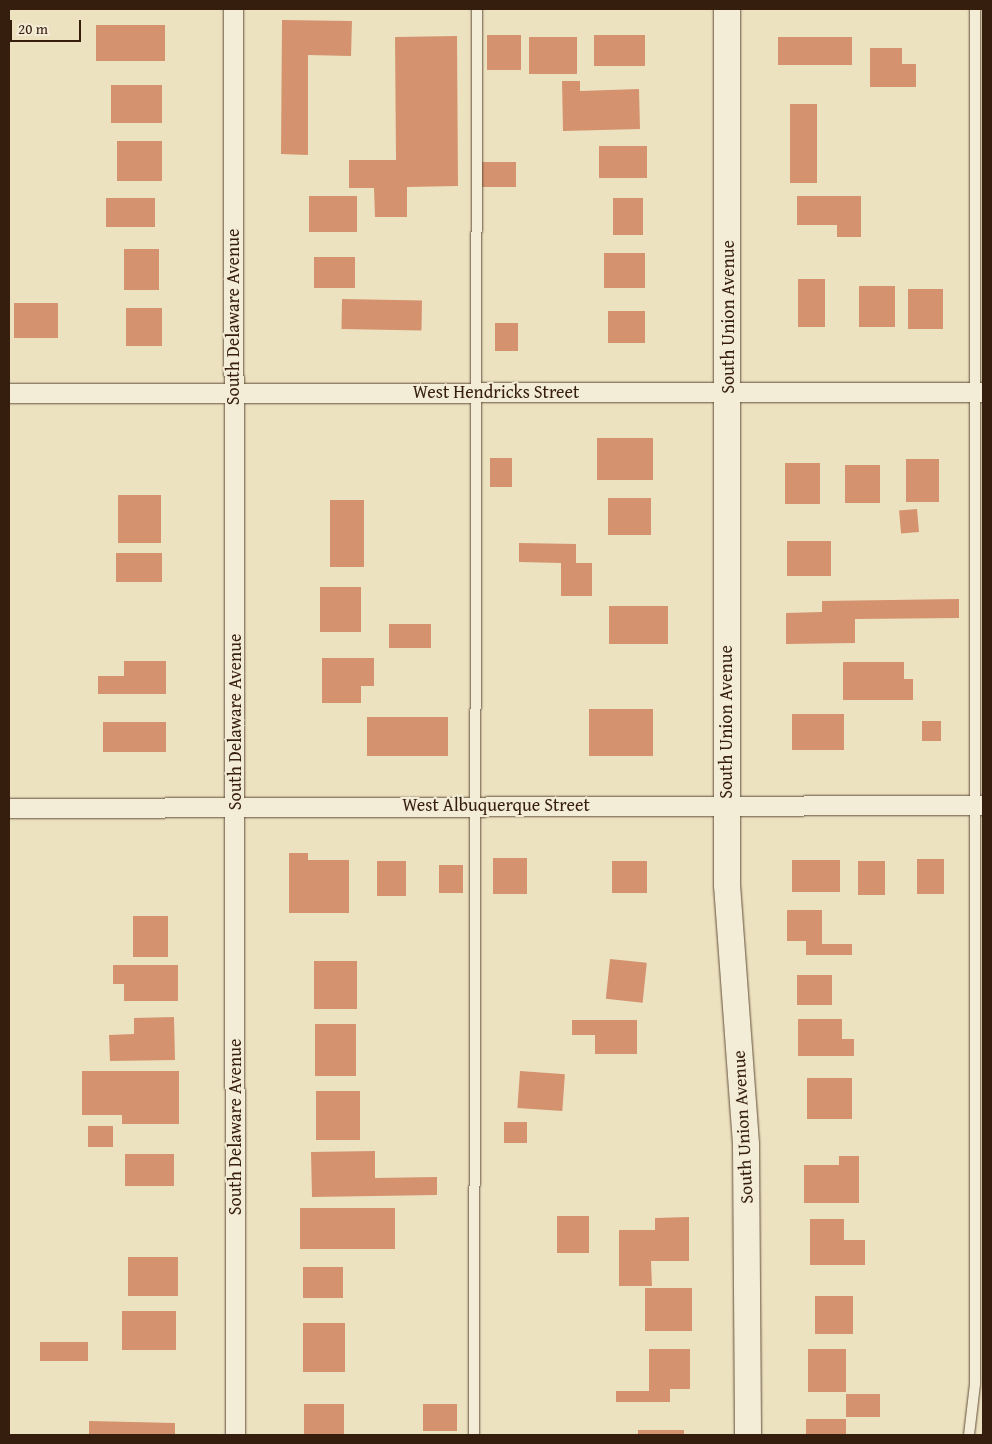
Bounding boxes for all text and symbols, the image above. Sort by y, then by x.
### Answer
scale bar [12,10,84,42]
text: 20 m [18,18,48,39]
street label: South Delaware Avenue [222,229,244,405]
street label: South Union Avenue [717,240,739,394]
street label: West Hendricks Street [413,381,579,403]
street label: South Delaware Avenue [224,634,246,810]
street label: South Union Avenue [715,645,737,799]
street label: West Albuquerque Street [402,794,590,816]
street label: South Delaware Avenue [224,1039,246,1215]
street label: South Union Avenue [728,1050,758,1204]

